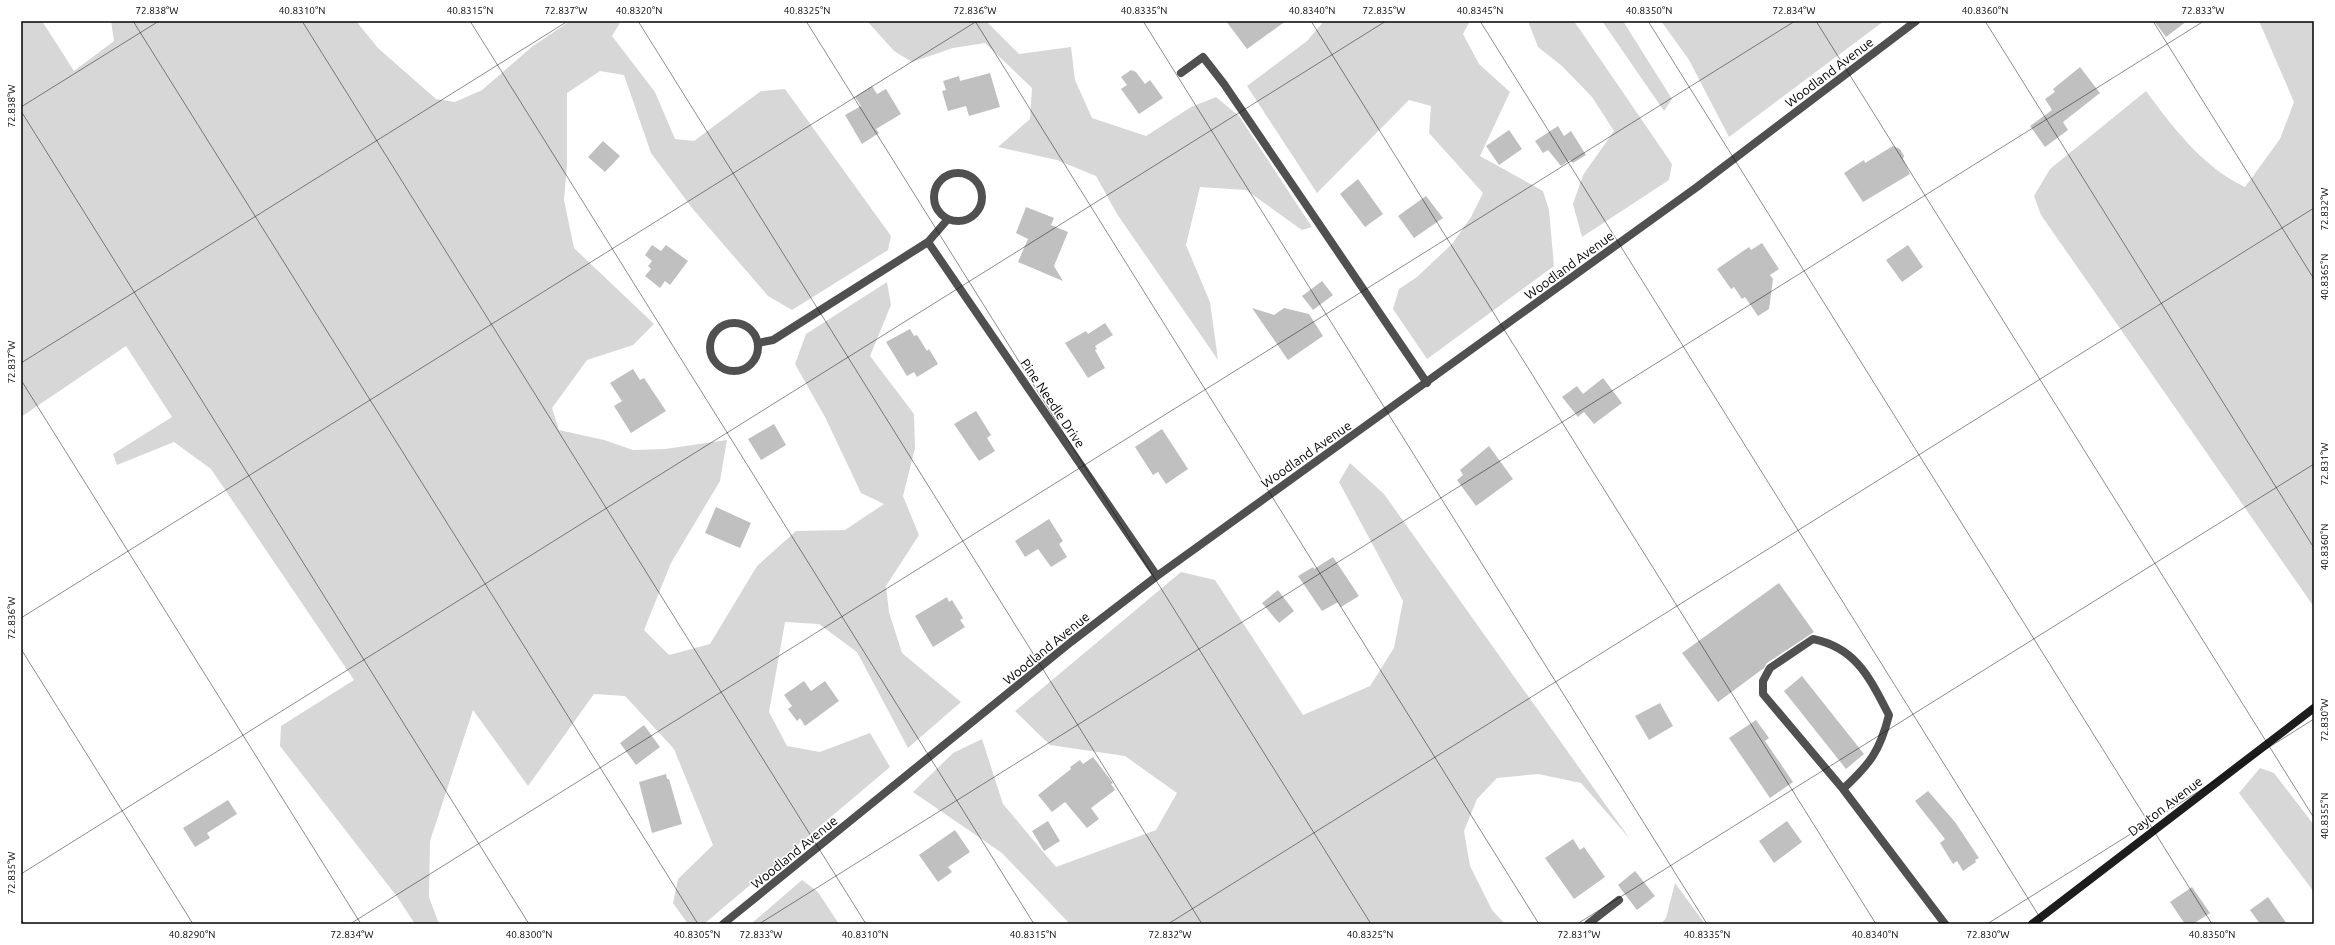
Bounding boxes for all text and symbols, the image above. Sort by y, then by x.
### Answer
text: 72.838°W [135,5,179,16]
text: 40.8310°N [279,5,325,16]
text: 40.8315°N [447,5,493,16]
text: 72.837°W [544,5,588,16]
text: 40.8320°N [616,5,662,16]
text: 40.8325°N [784,5,830,16]
text: 72.836°W [953,5,997,16]
text: 40.8335°N [1121,5,1167,16]
text: 40.8340°N [1289,5,1335,16]
text: 72.835°W [1362,5,1406,16]
text: 40.8345°N [1457,5,1503,16]
text: 40.8350°N [1626,5,1672,16]
text: 72.834°W [1772,5,1816,16]
text: 40.8360°N [1962,5,2008,16]
text: 72.833°W [2181,5,2225,16]
street label: Woodland Avenue [1782,34,1876,110]
text: 72.838°W [6,84,17,128]
text: 72.832°W [2319,187,2330,231]
street label: Woodland Avenue [1522,228,1616,302]
text: 40.8365°N [2319,254,2330,300]
text: 72.837°W [6,340,17,384]
street label: Pine Needle Drive [1018,356,1088,450]
street label: Woodland Avenue [1258,418,1354,490]
text: 72.831°W [2319,442,2330,486]
text: 40.8360°N [2319,524,2330,570]
text: 72.836°W [6,596,17,640]
street label: Woodland Avenue [1000,609,1092,687]
text: 72.830°W [2319,698,2330,742]
street label: Dayton Avenue [2125,774,2205,838]
text: 40.8355°N [2319,793,2330,839]
street label: Woodland Avenue [748,813,840,891]
text: 72.835°W [6,851,17,895]
text: 40.8290°N [169,929,215,940]
text: 72.834°W [330,929,374,940]
text: 40.8300°N [506,929,552,940]
text: 40.8305°N [674,929,720,940]
text: 72.833°W [739,929,783,940]
text: 40.8310°N [842,929,888,940]
text: 40.8315°N [1010,929,1056,940]
text: 72.832°W [1148,929,1192,940]
text: 40.8325°N [1347,929,1393,940]
text: 72.831°W [1557,929,1601,940]
text: 40.8335°N [1684,929,1730,940]
text: 40.8340°N [1852,929,1898,940]
text: 72.830°W [1966,929,2010,940]
text: 40.8350°N [2189,929,2235,940]

